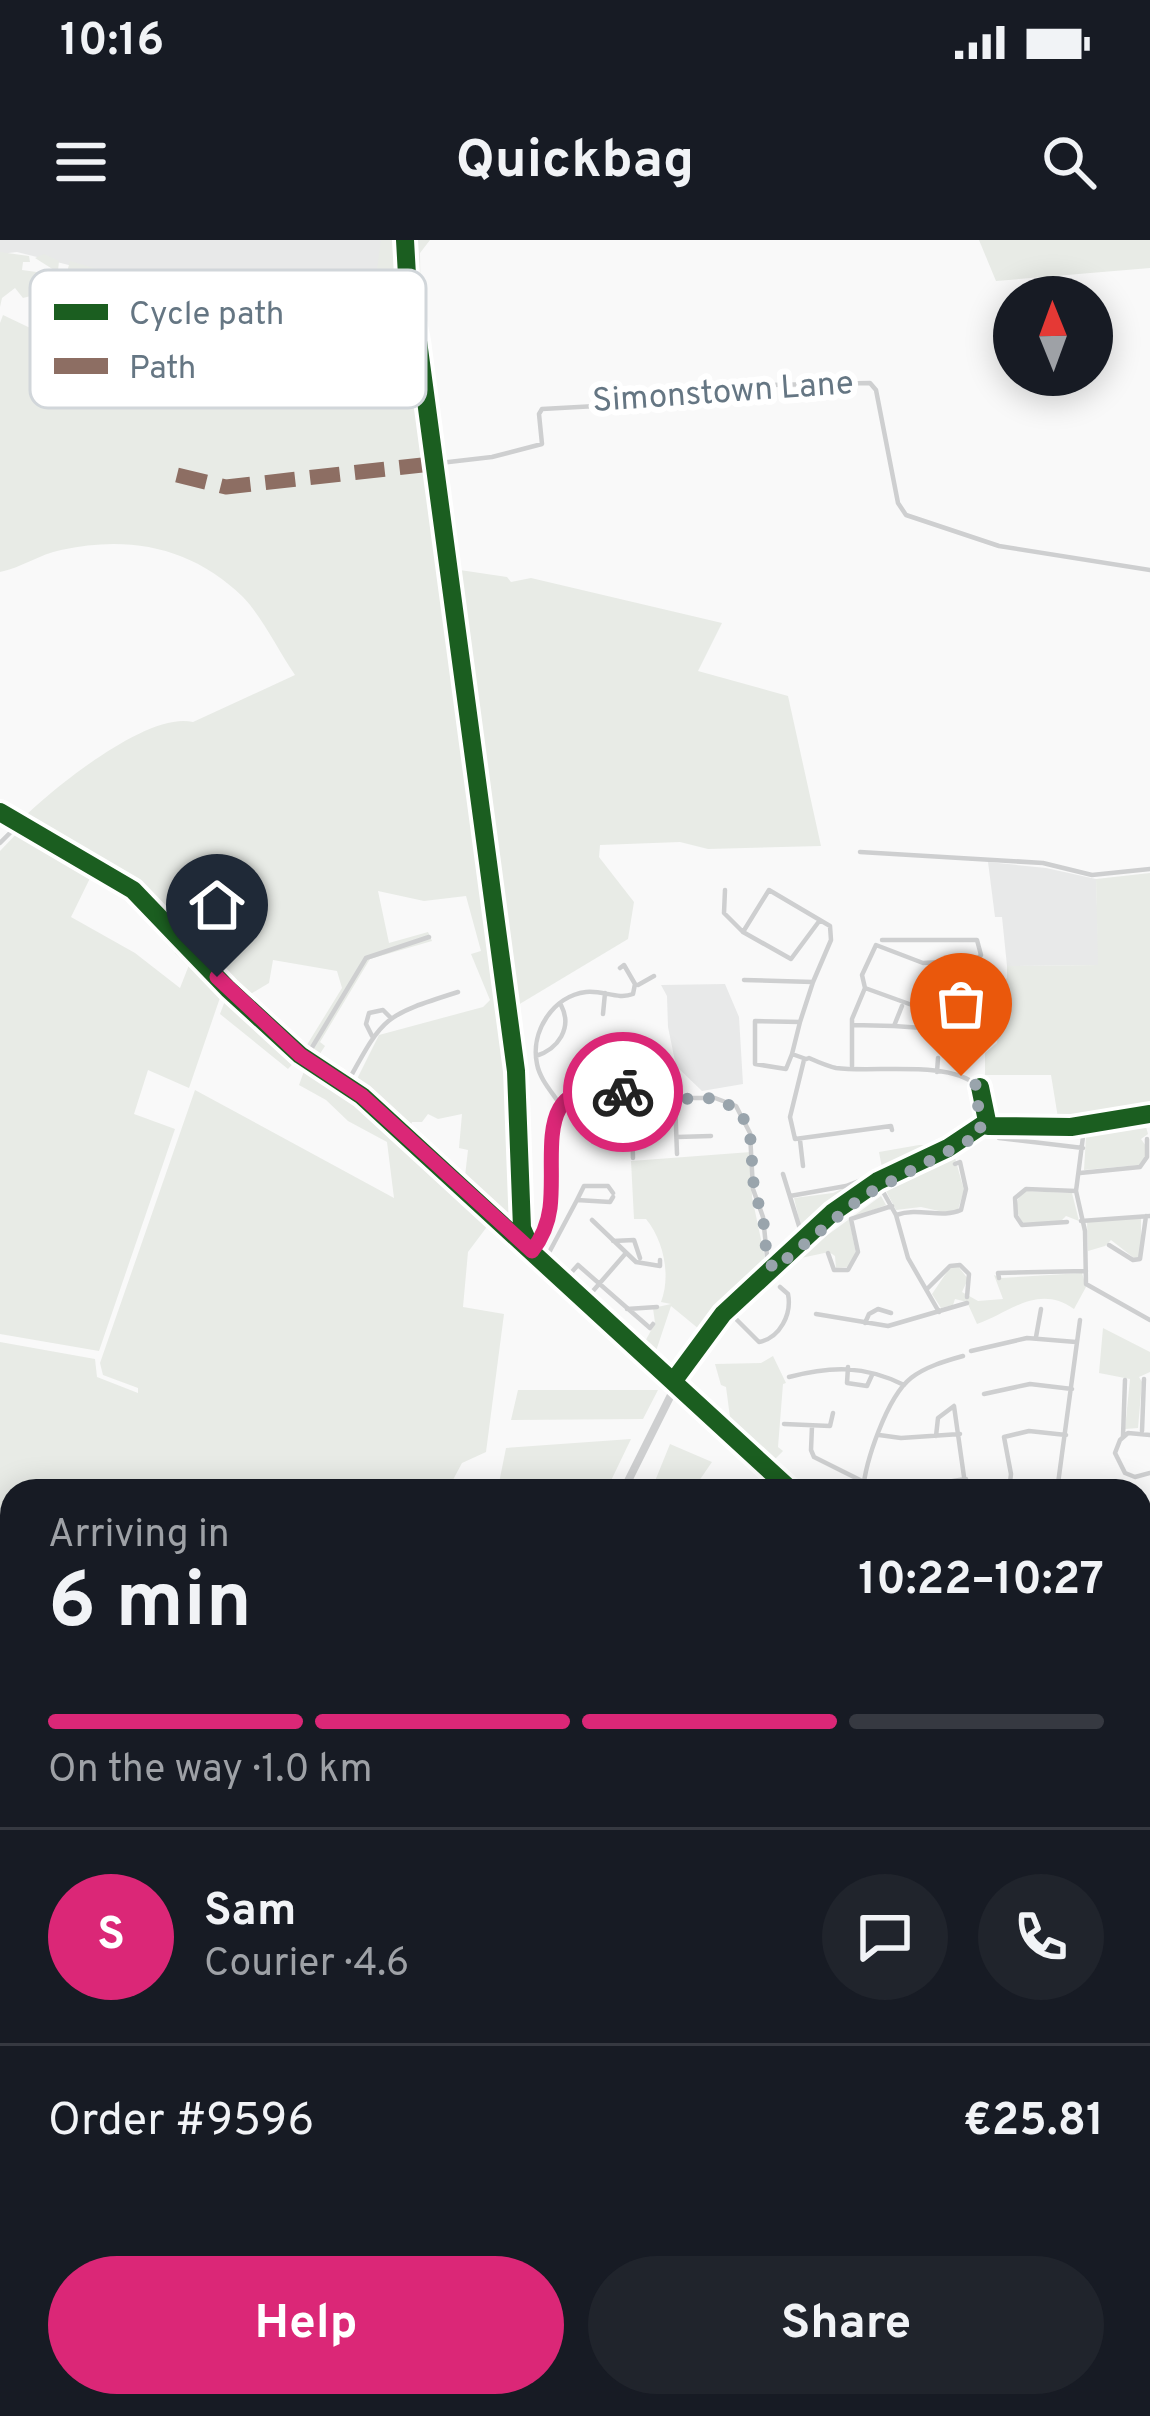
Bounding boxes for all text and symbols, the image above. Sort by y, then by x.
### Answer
text: 10:16 [60,14,164,71]
text: Quickbag [456,128,694,197]
icon: menu [48,129,114,195]
icon: search [1036,129,1102,195]
legend [30,270,426,408]
north arrow [993,276,1113,396]
map controls [993,276,1113,396]
text: Cycle path [129,295,284,337]
text: Path [129,349,196,391]
street label: Simonstown Lane [591,364,855,424]
pin [166,854,268,977]
icon: home [184,872,250,938]
pin [910,953,1012,1076]
icon: bag [928,971,994,1037]
courier [563,1032,683,1152]
icon: bike [590,1059,656,1125]
text: Arriving in [48,1512,230,1561]
text: 10:22–10:27 [858,1553,1104,1610]
text: 6 min [48,1556,252,1655]
text: On the way · 1.0 km [48,1747,373,1796]
button: chat [822,1874,948,2000]
button: phone [978,1874,1104,2000]
text: Sam [204,1884,296,1941]
text: S [97,1908,125,1965]
text: Courier · 4.6 [204,1941,409,1990]
text: Order #9596 [48,2094,314,2151]
text: €25.81 [963,2094,1104,2151]
button: Help [48,2256,564,2394]
button: Share [588,2256,1104,2394]

